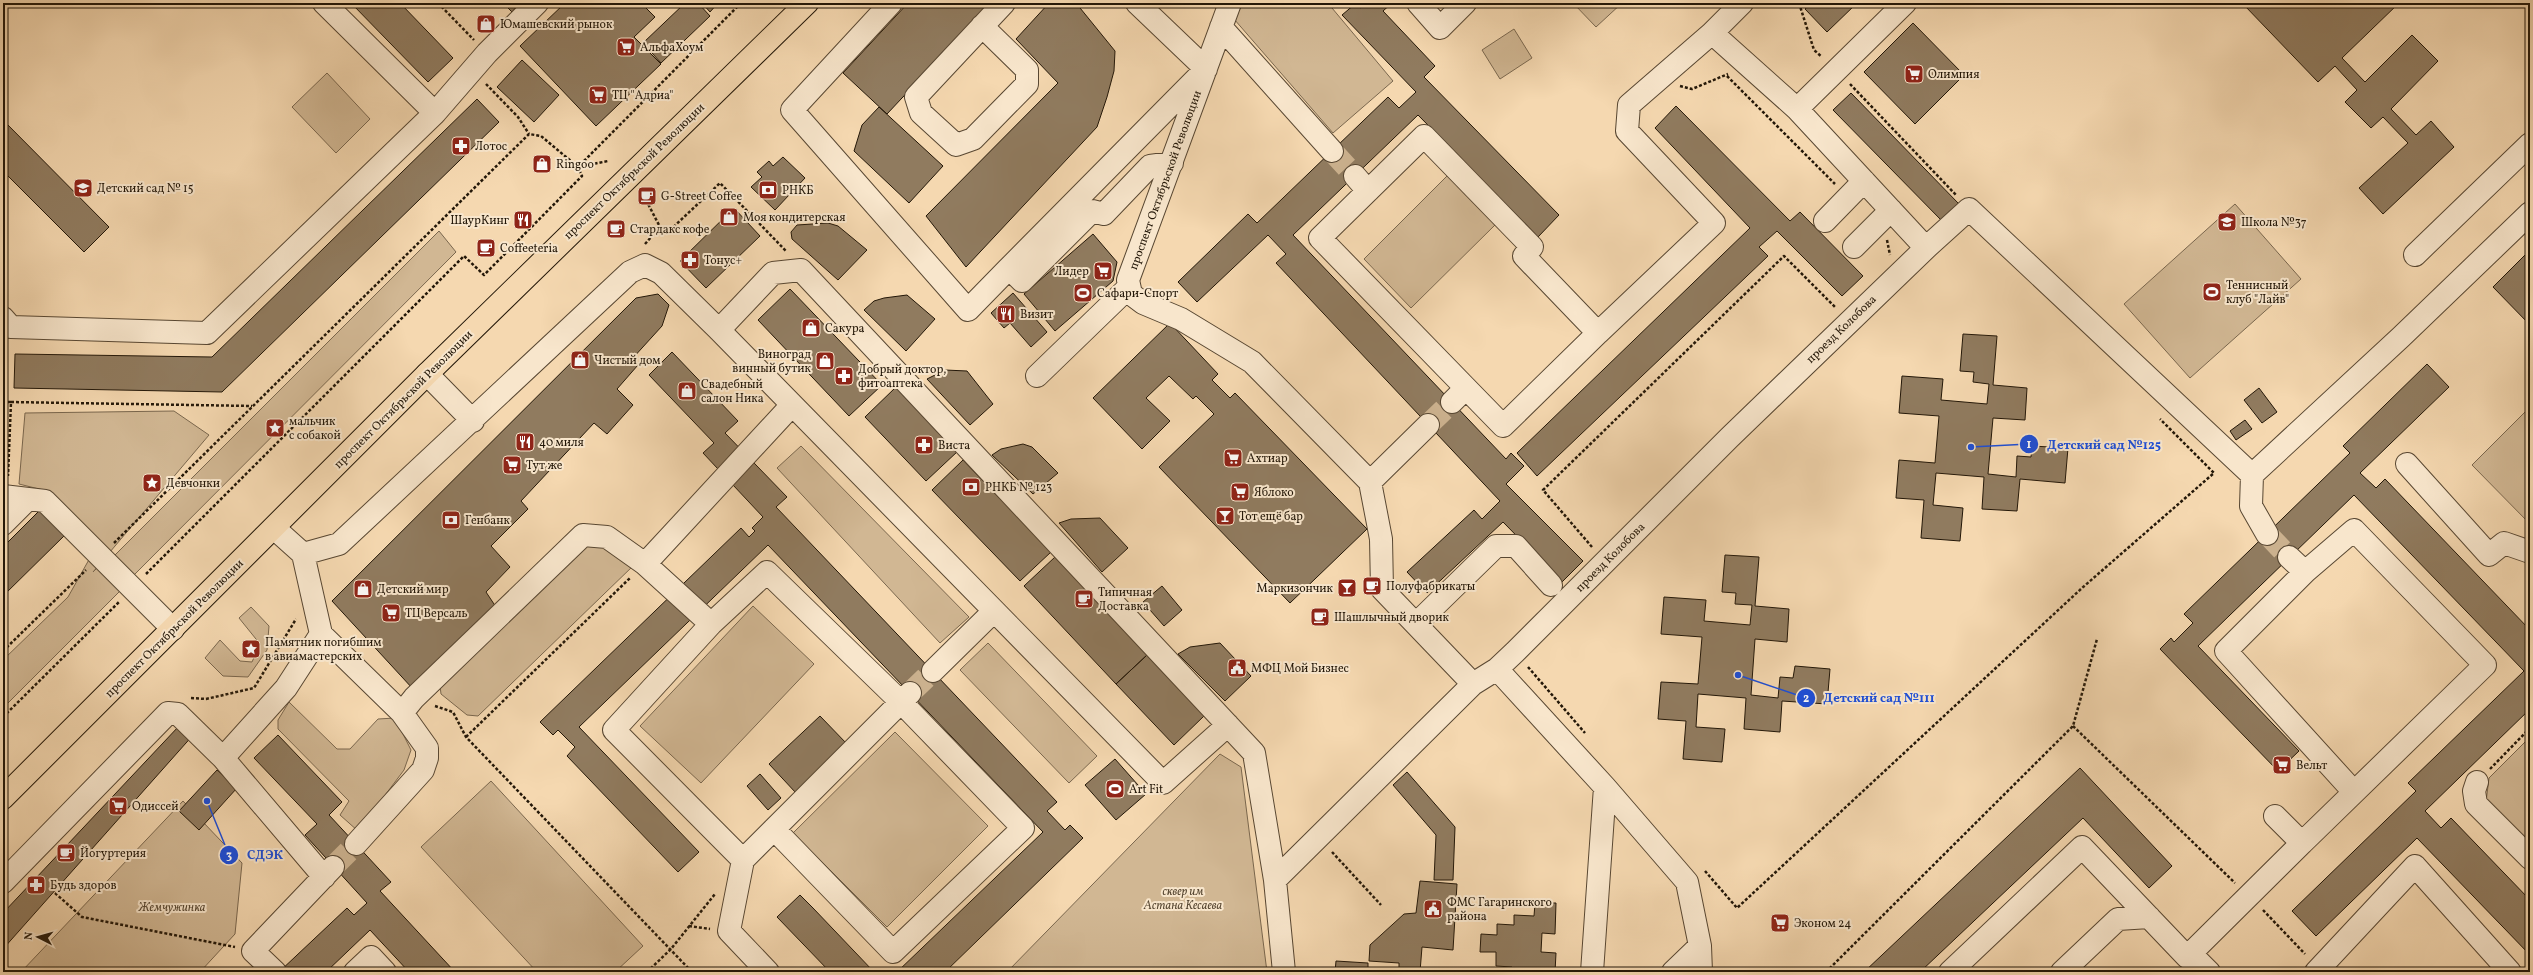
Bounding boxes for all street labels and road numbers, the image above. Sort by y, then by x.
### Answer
street label: проспект Октябрьской Революции [1126,88,1206,272]
street label: проспект Октябрьской Революции [561,100,709,243]
street label: проезд Колобова [1803,292,1880,367]
street label: проспект Октябрьской Революции [331,327,476,472]
street label: проезд Колобова [1572,519,1649,596]
street label: проспект Октябрьской Революции [102,556,247,701]

